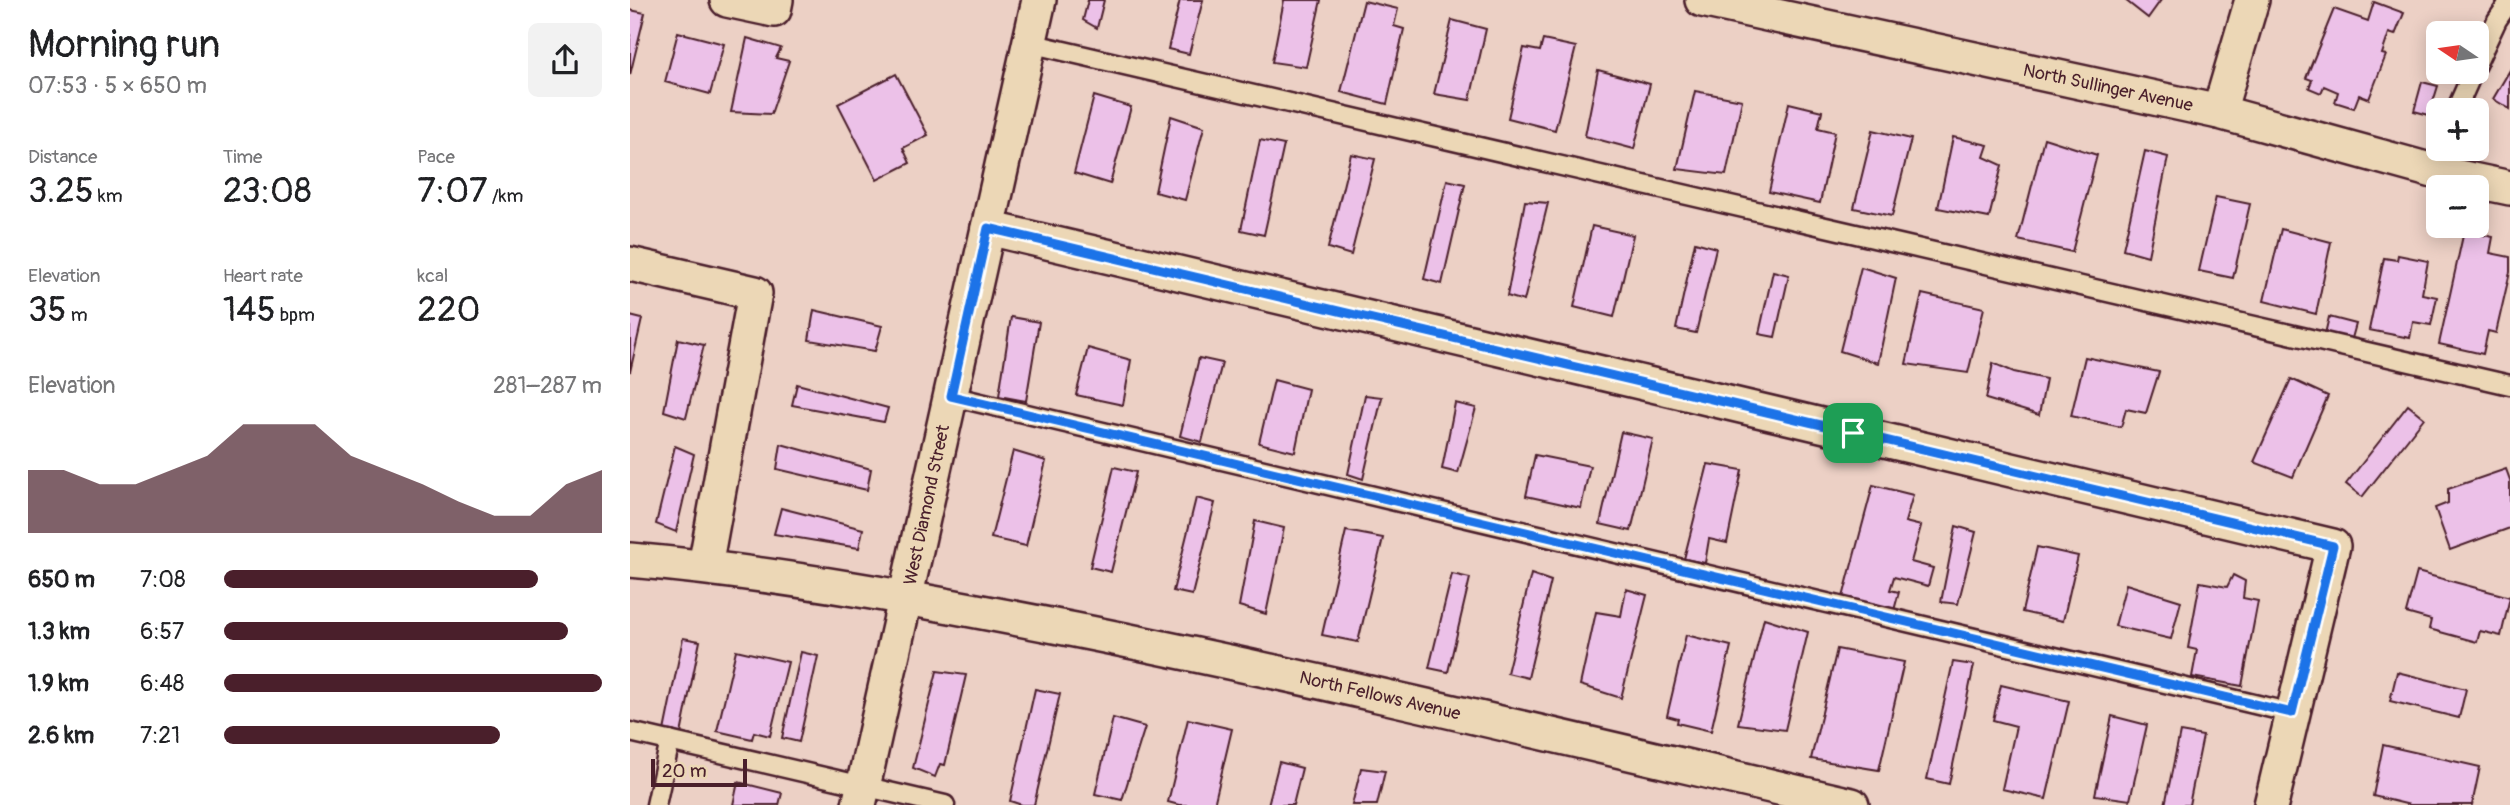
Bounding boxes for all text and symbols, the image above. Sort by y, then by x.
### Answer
text: Morning run [28,21,220,69]
north arrow [2426,21,2488,84]
map controls [2426,21,2489,238]
button: share [528,23,602,97]
street label: North Sullinger Avenue [2021,59,2195,117]
text: 07:53 · 5 × 650 m [28,71,207,100]
button: + [2426,98,2489,161]
text: Distance [28,145,97,169]
text: Time [223,145,262,169]
text: Pace [417,145,455,169]
text: 3.25 [28,169,94,213]
text: 23:08 [223,169,312,213]
text: 7:07 [417,169,488,213]
button: − [2426,175,2489,238]
text: km [94,184,123,208]
text: /km [488,184,523,208]
text: Elevation [28,264,100,288]
text: Heart rate [223,264,303,288]
text: kcal [417,264,448,288]
text: 35 [28,288,67,332]
text: 145 [223,288,276,332]
text: 220 [417,288,480,332]
text: m [67,303,88,327]
text: bpm [276,303,315,327]
text: Elevation [28,371,116,400]
text: 281–287 m [493,371,602,400]
pin [1823,403,1883,463]
icon: arrive [1834,414,1872,452]
street label: West Diamond Street [899,422,955,587]
text: 650 m [28,565,95,594]
text: 7:08 [140,565,186,594]
text: 1.3 km [28,617,90,646]
text: 6:57 [140,617,184,646]
street label: North Fellows Avenue [1297,666,1463,726]
text: 1.9 km [28,669,89,698]
text: 6:48 [140,669,184,698]
text: 2.6 km [28,721,94,750]
text: 7:21 [140,721,180,750]
scale bar [651,756,747,788]
text: 20 m [662,759,707,783]

